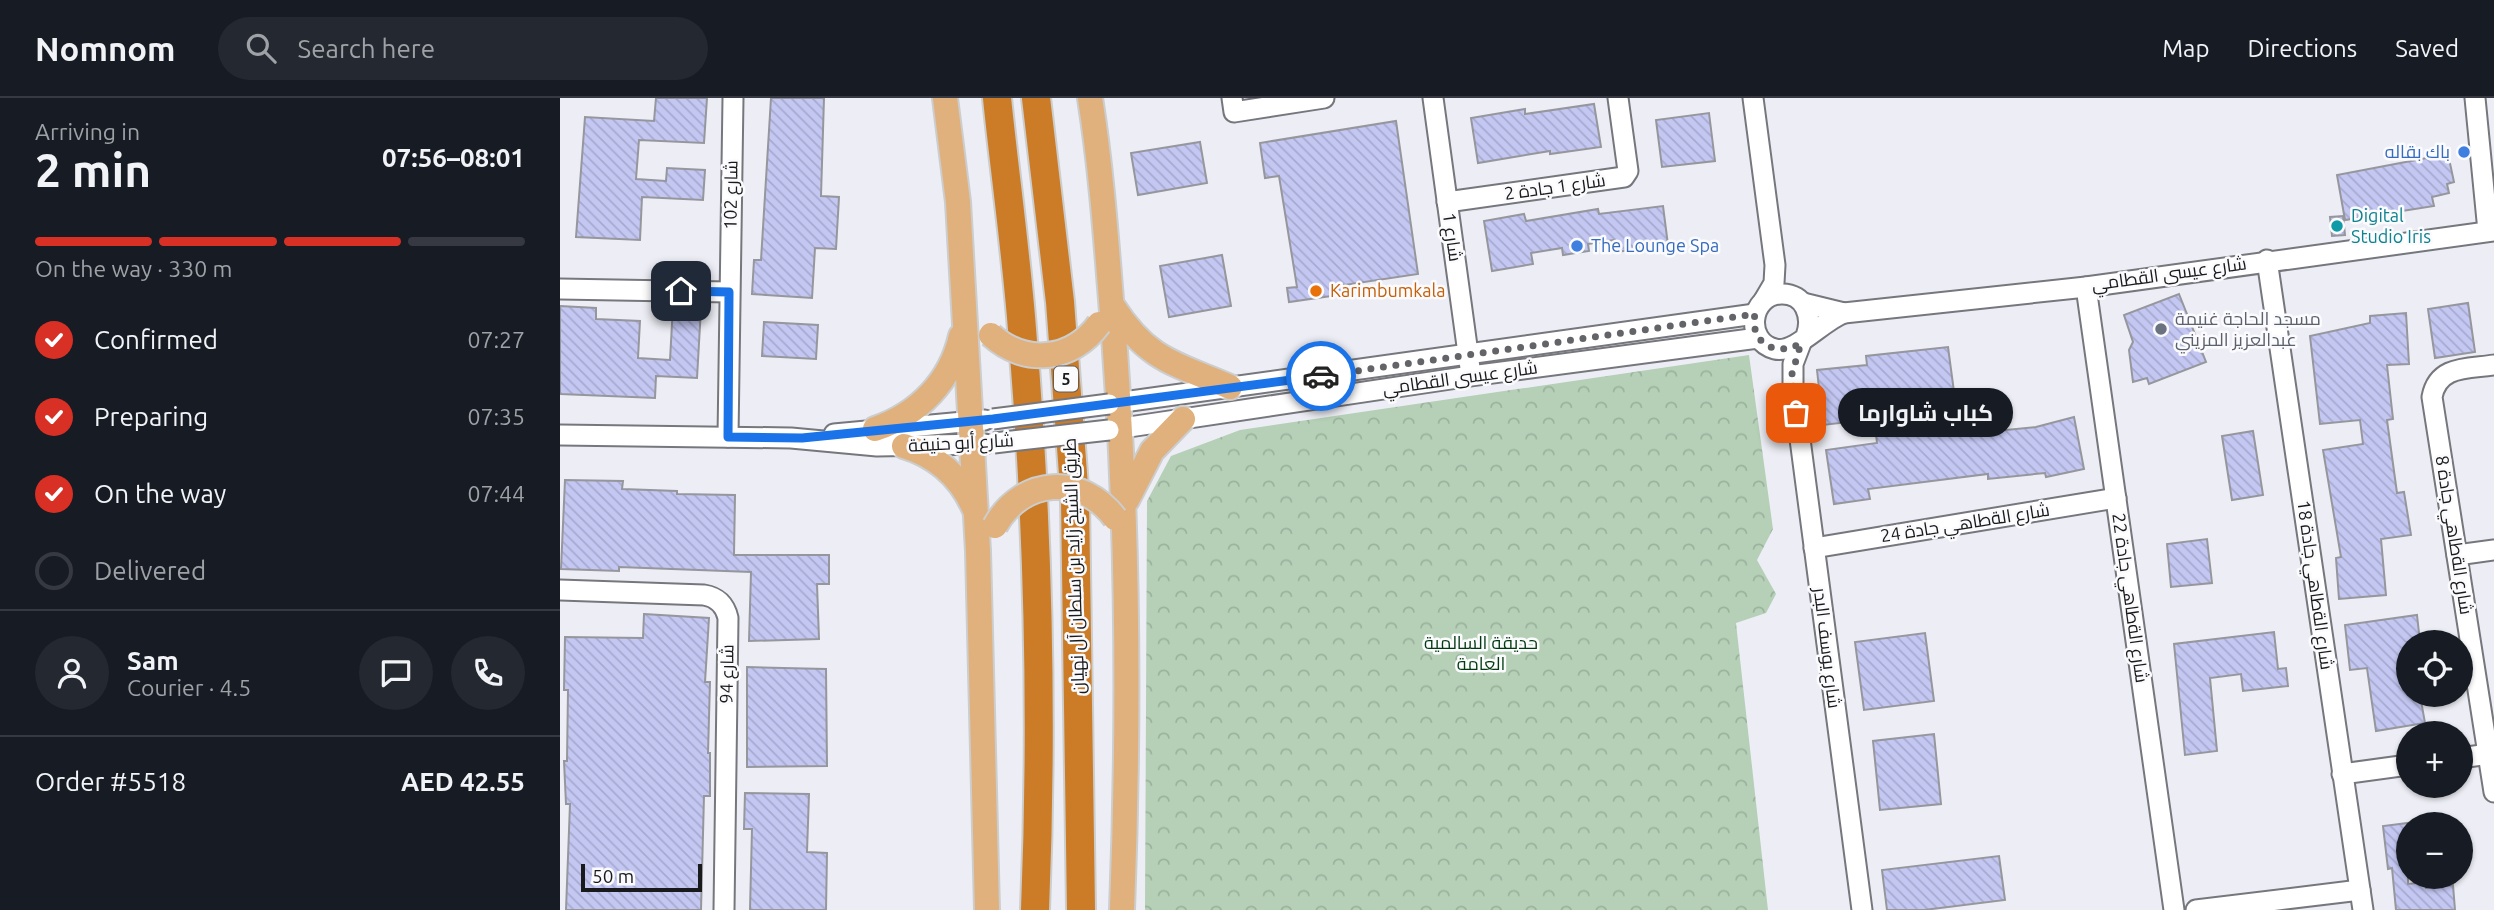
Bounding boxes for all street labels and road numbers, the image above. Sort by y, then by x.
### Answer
street label: شارع 102 [719,160,744,230]
street label: شارع 1 جادة 2 [1503,169,1607,206]
street label: شارع 1 [1437,211,1466,263]
street label: شارع عيسى القطامي [2090,252,2248,299]
street label: شارع عيسى القطامي [1381,356,1539,403]
road number: 5 [1054,366,1078,392]
street label: شارع أبو حنيفة [908,429,1014,458]
street label: طريق الشيخ زايد بن سلطان آل نهيان [1059,437,1090,695]
street label: شارع الةطاهي جادة 8 [2428,454,2477,617]
street label: شارع الةطاهي جادة 24 [1879,499,2052,550]
street label: شارع الةطاهي جادة 18 [2289,499,2338,672]
street label: شارع الةطاهي جادة 22 [2104,512,2153,685]
street label: شارع يوسف البدر [1808,585,1845,710]
street label: شارع 94 [715,644,740,704]

